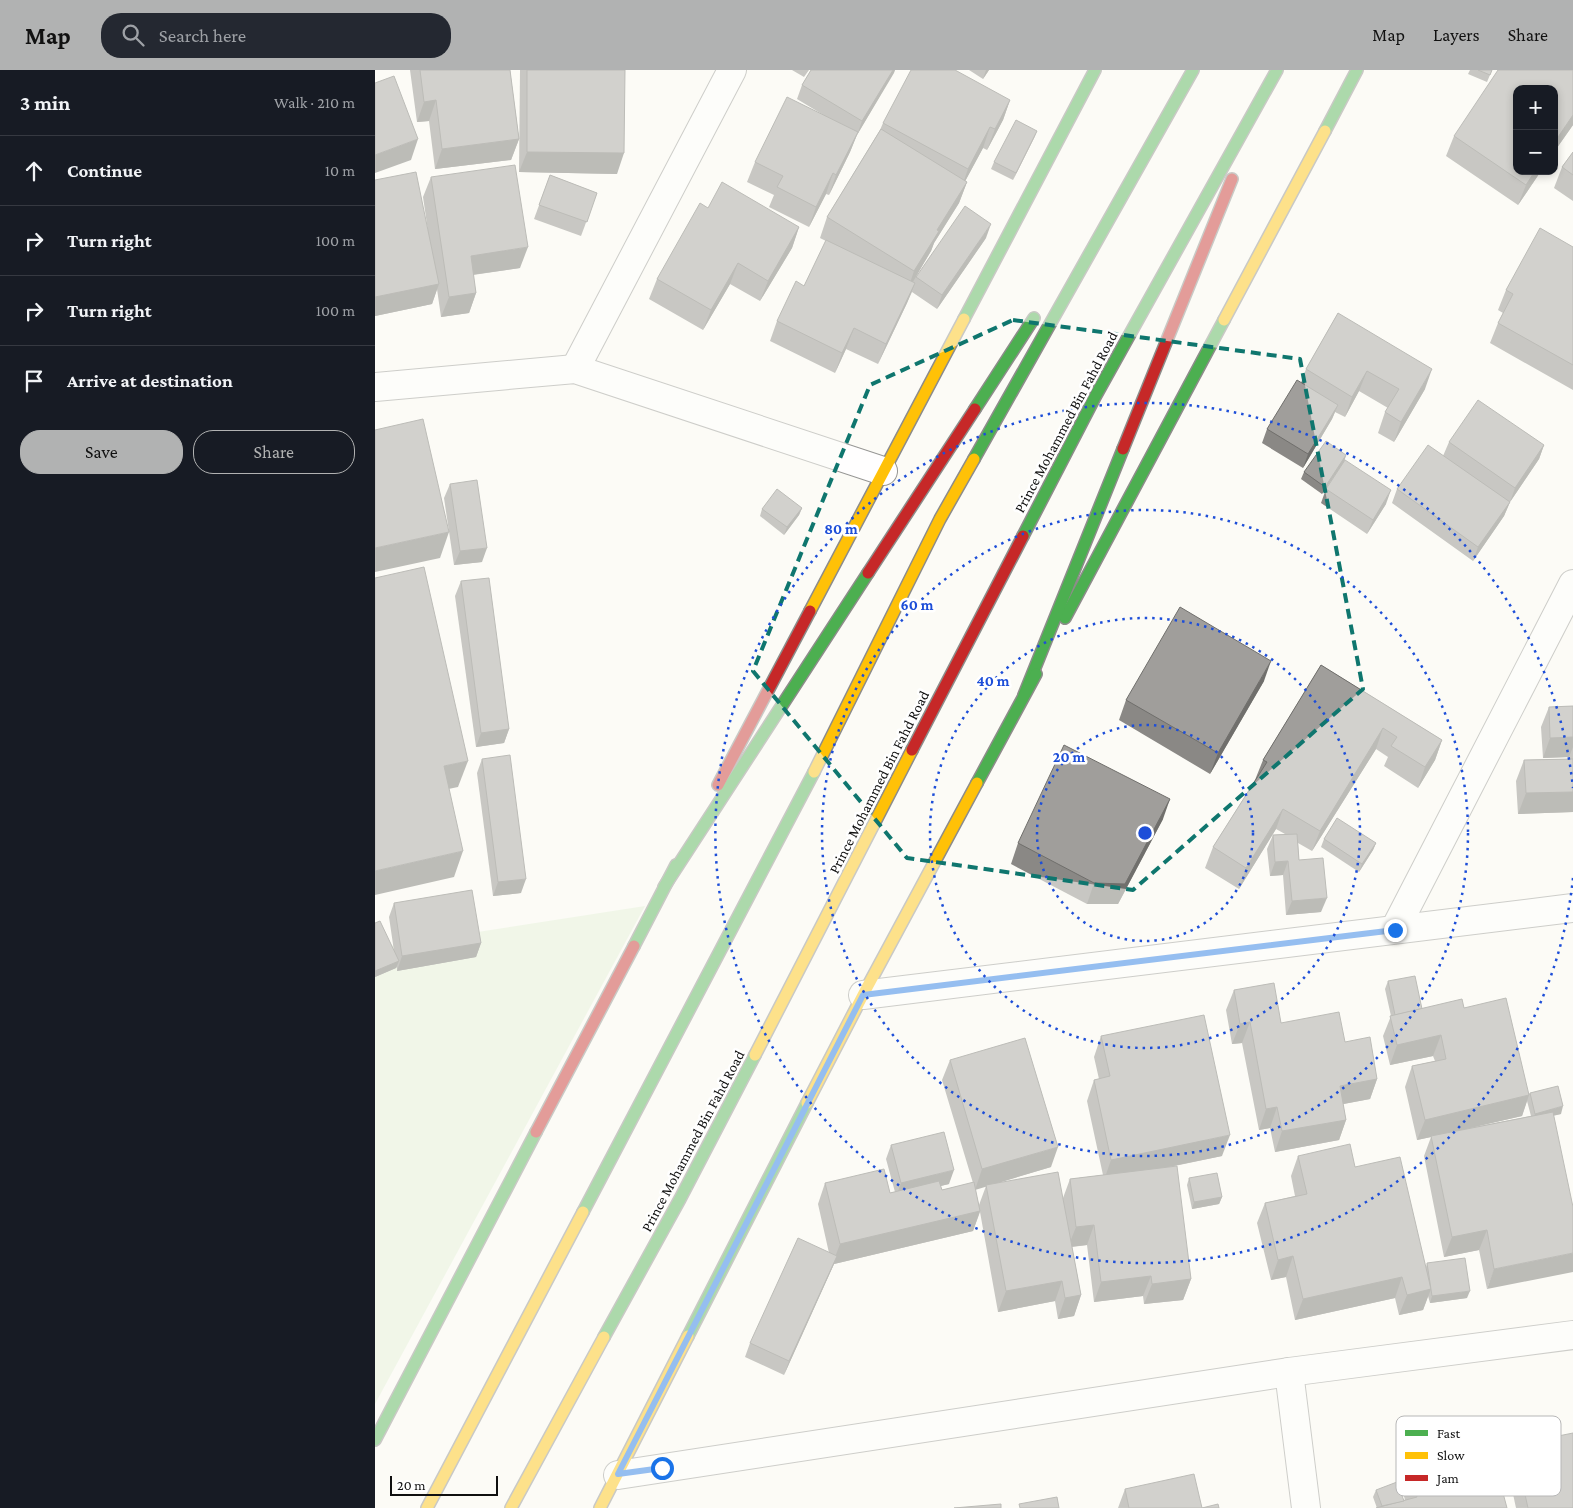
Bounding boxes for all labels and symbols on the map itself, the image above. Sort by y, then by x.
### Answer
street label: Prince Mohammed Bin Fahd Road [1011,329,1121,515]
text: 80 m [824,521,858,537]
text: 60 m [901,597,934,613]
text: 40 m [977,673,1010,689]
street label: Prince Mohammed Bin Fahd Road [826,688,932,876]
text: 20 m [1053,749,1085,765]
centre of rings [1136,824,1154,842]
route end [1384,919,1407,942]
street label: Prince Mohammed Bin Fahd Road [638,1048,748,1234]
legend [1396,1416,1561,1496]
text: Fast [1437,1425,1461,1441]
text: Slow [1437,1447,1465,1463]
route start [651,1457,674,1480]
text: Jam [1435,1470,1459,1486]
scale bar [390,1473,497,1496]

